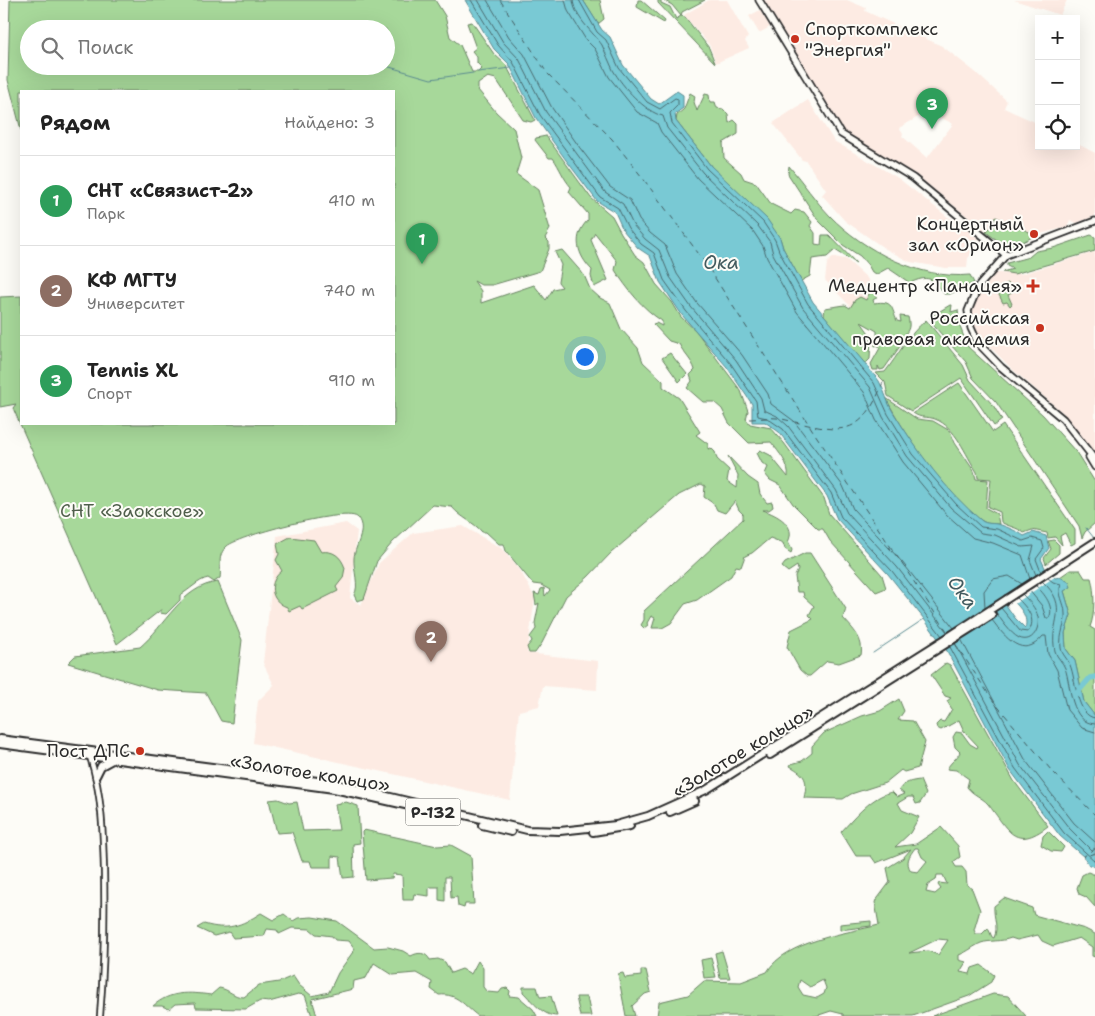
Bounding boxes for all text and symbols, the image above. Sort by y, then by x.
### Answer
map controls [1035,15,1080,150]
button: + [1035,15,1080,60]
place label: Спорткомплекс "Энергия" [805,17,938,62]
search box [20,20,395,75]
marker: Спорткомплекс "Энергия" [789,33,801,45]
icon: search [38,34,66,62]
text: Поиск [78,35,133,60]
button: − [1035,60,1080,105]
pin: 3 [916,88,948,129]
button: locate [1035,105,1080,150]
text: Рядом [40,109,110,137]
text: Найдено: 3 [284,112,375,133]
text: СНТ «Связист-2» [87,178,253,203]
text: 1 [52,190,60,211]
text: 410 m [328,190,375,211]
text: Парк [87,203,125,224]
place label: Концертный зал «Орион» [909,212,1024,257]
pin: 1 [406,223,438,264]
marker: Концертный зал «Орион» [1028,228,1040,240]
water label: Ока [703,250,739,275]
text: КФ МГТУ [87,268,177,293]
place label: Медцентр «Панацея» [828,274,1022,298]
marker: Медцентр «Панацея» [1026,279,1040,293]
text: 2 [50,280,62,301]
text: 740 m [323,280,375,301]
text: Университет [87,293,185,314]
place label: Российская правовая академия [852,306,1030,351]
marker: Российская правовая академия [1034,322,1046,334]
your location [572,344,598,370]
text: Tennis XL [87,358,178,383]
text: 3 [50,370,62,391]
text: 910 m [328,370,375,391]
text: Спорт [87,383,132,404]
park label: СНТ «Заокское» [60,499,204,523]
water label: Ока [942,571,983,614]
pin: 2 [415,621,447,662]
street label: «Золотое кольцо» [668,699,818,803]
place label: Пост ДПС [47,739,130,763]
marker: Пост ДПС [134,745,146,757]
street label: «Золотое кольцо» [229,749,391,797]
road number: Р-132 [406,799,460,826]

